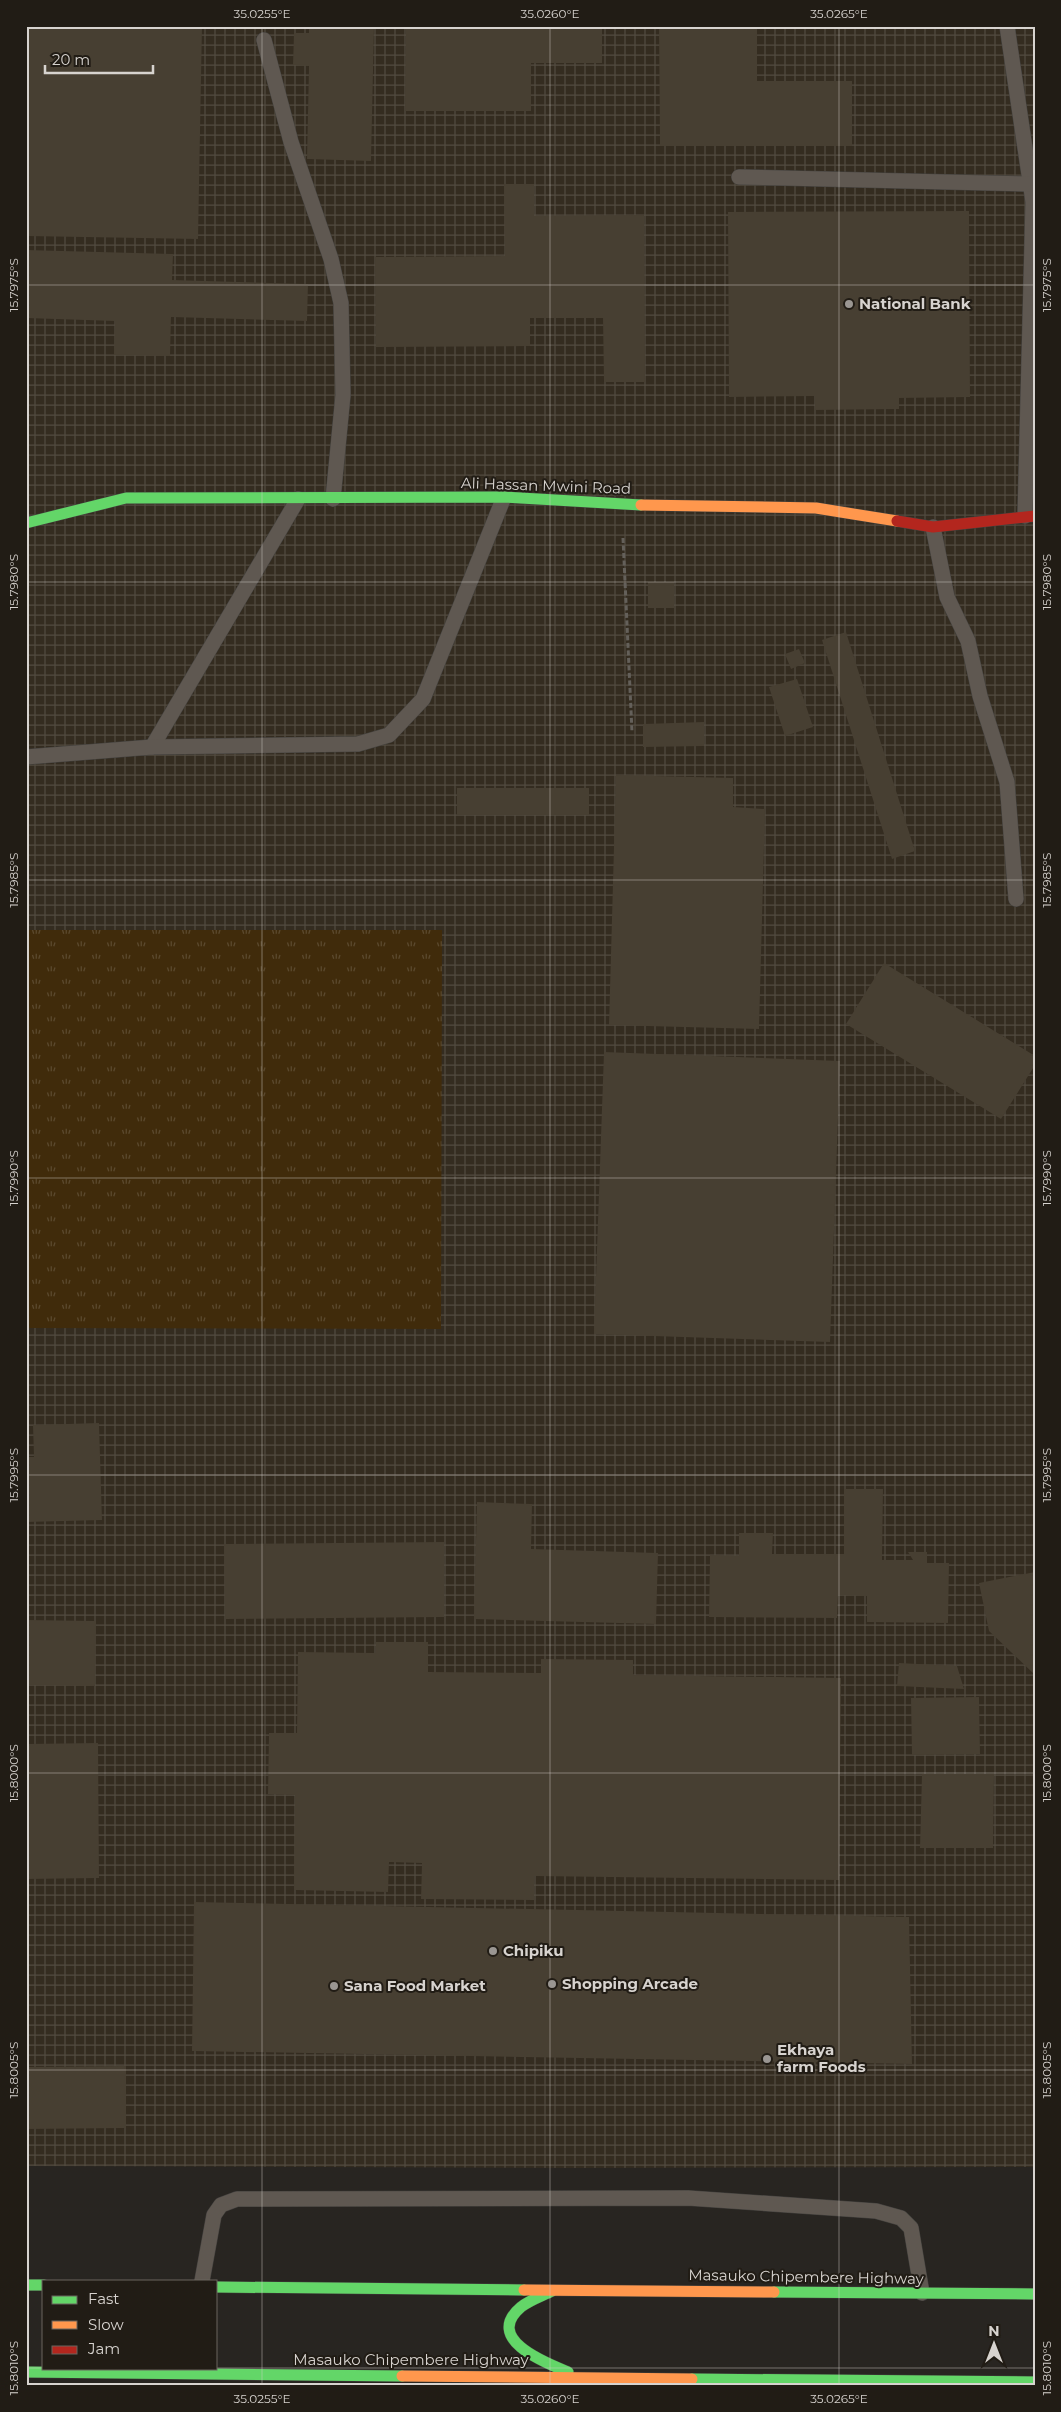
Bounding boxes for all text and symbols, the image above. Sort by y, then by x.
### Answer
text: 35.0255°E [233,6,291,21]
text: 35.0260°E [521,6,579,21]
text: 35.0265°E [810,6,868,21]
scale bar [45,42,152,74]
text: 20 m [52,50,90,69]
text: 15.7975°S [6,258,21,312]
text: 15.7975°S [1039,258,1054,312]
place label: National Bank [859,294,971,313]
marker: National Bank [843,298,855,310]
street label: Ali Hassan Mwini Road [461,473,631,498]
text: 15.7980°S [6,554,21,610]
text: 15.7980°S [1039,554,1054,610]
text: 15.7985°S [6,853,21,907]
text: 15.7985°S [1039,853,1054,907]
text: 15.7990°S [6,1150,21,1206]
text: 15.7990°S [1039,1150,1054,1206]
text: 15.7995°S [6,1448,21,1502]
text: 15.7995°S [1039,1448,1054,1502]
text: 15.8000°S [6,1744,21,1802]
text: 15.8000°S [1039,1744,1054,1802]
place label: Chipiku [503,1941,564,1960]
marker: Chipiku [487,1945,499,1957]
place label: Shopping Arcade [562,1974,698,1993]
place label: Sana Food Market [344,1976,486,1995]
marker: Shopping Arcade [546,1978,558,1990]
marker: Sana Food Market [328,1980,340,1992]
place label: Ekhaya farm Foods [777,2040,866,2076]
text: 15.8005°S [6,2042,21,2098]
text: 15.8005°S [1039,2042,1054,2098]
marker: Ekhaya farm Foods [761,2053,773,2065]
street label: Masauko Chipembere Highway [688,2265,925,2288]
legend [42,2280,218,2370]
text: Fast [88,2289,119,2308]
text: Slow [88,2315,124,2334]
north arrow [968,2320,1018,2370]
text: N [988,2322,1000,2340]
text: Jam [87,2339,120,2358]
text: 15.8010°S [6,2341,21,2395]
text: 15.8010°S [1039,2341,1054,2395]
street label: Masauko Chipembere Highway [293,2350,530,2369]
text: 35.0255°E [233,2391,291,2406]
text: 35.0260°E [521,2391,579,2406]
text: 35.0265°E [810,2391,868,2406]

